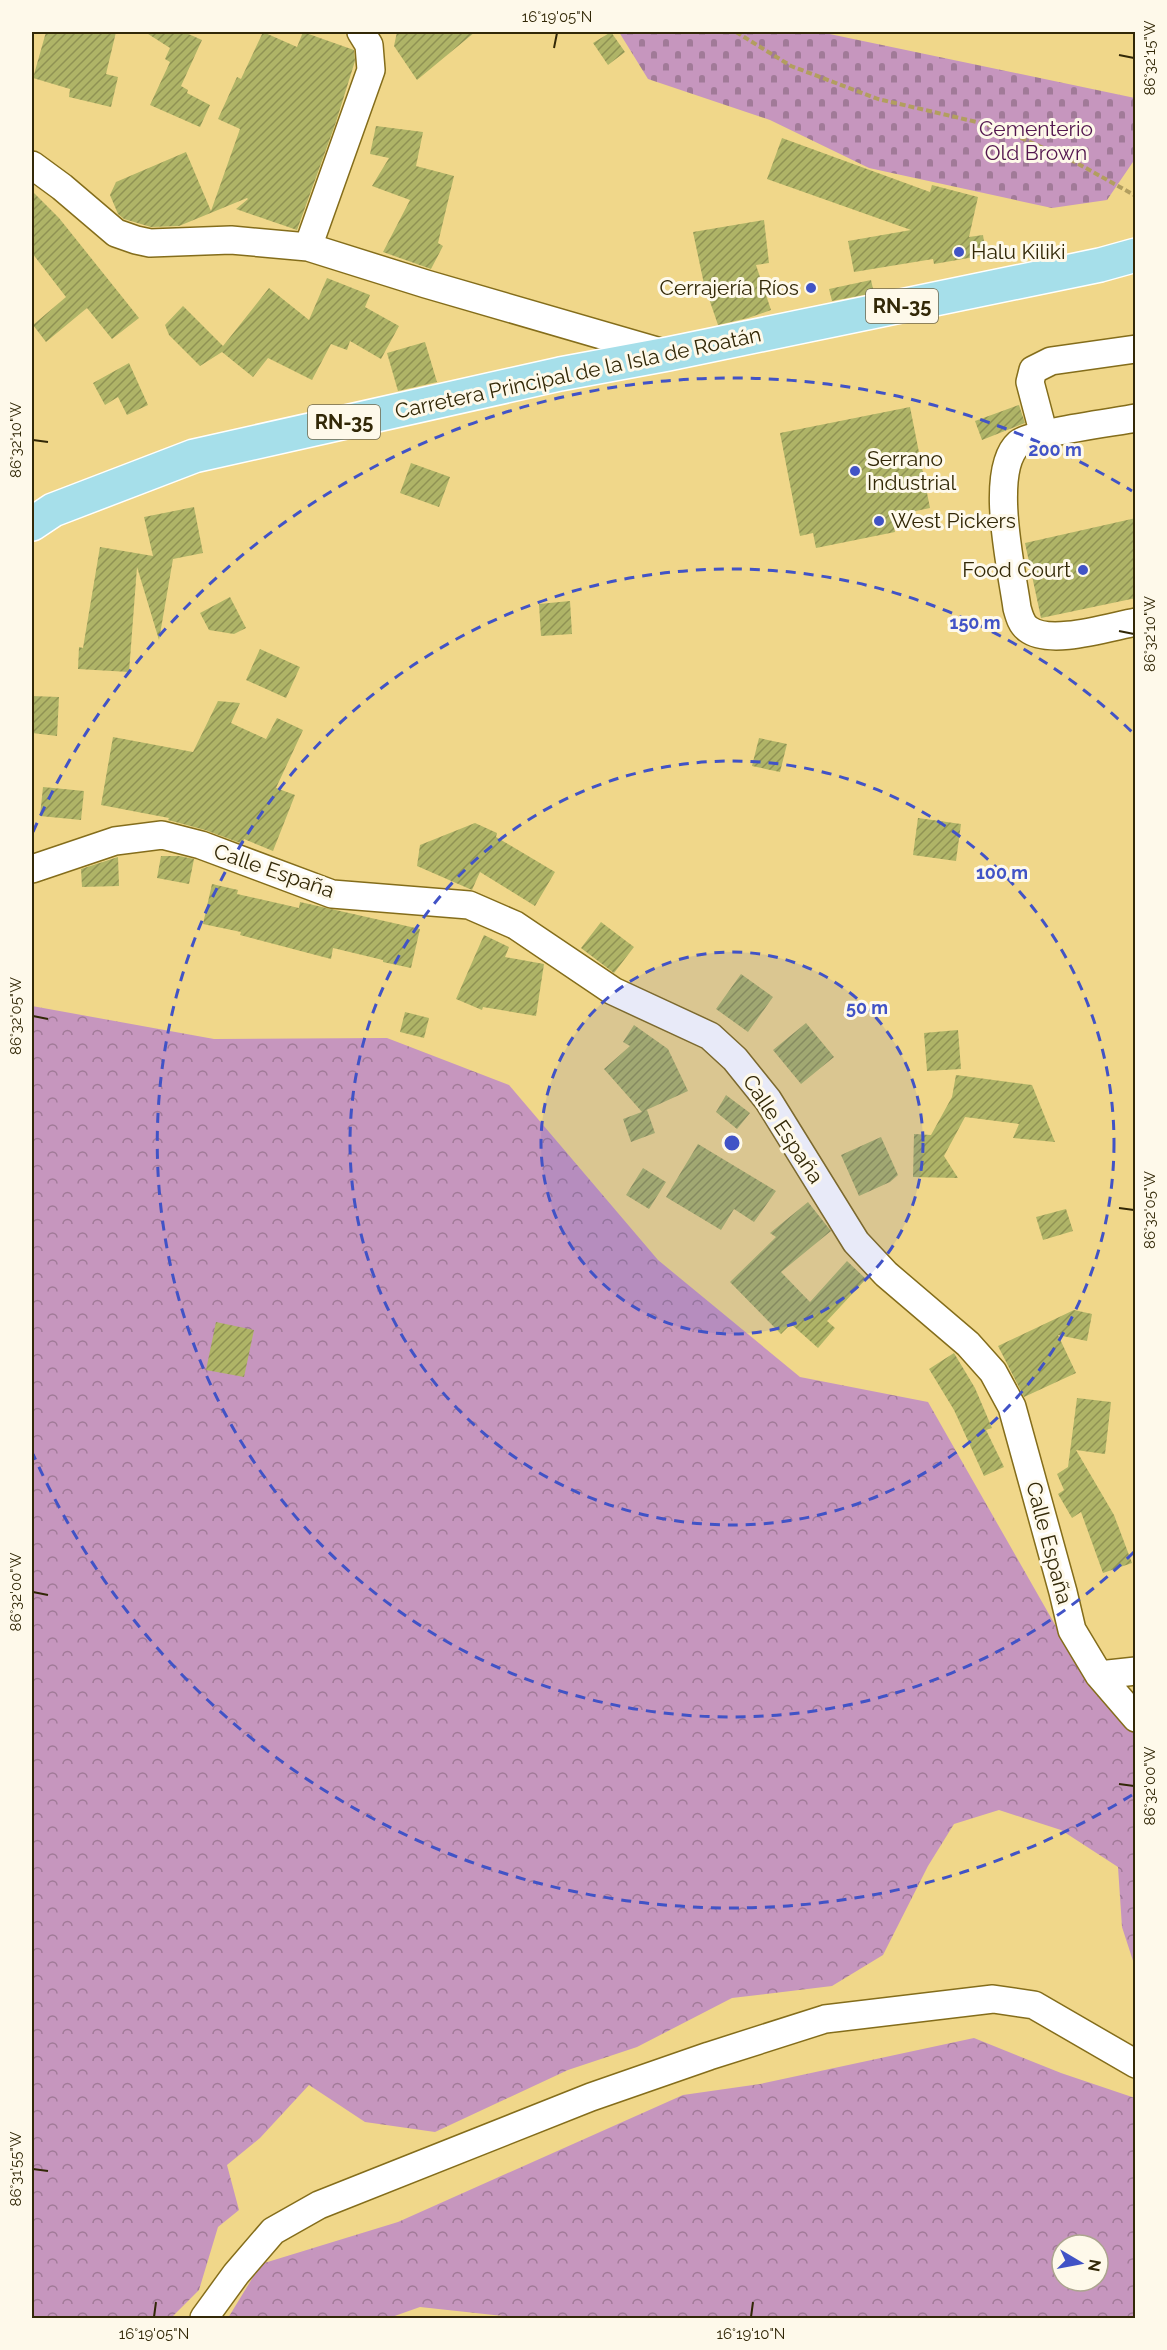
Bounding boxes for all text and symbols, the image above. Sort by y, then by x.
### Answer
text: 16°19'05"N [522,8,592,26]
text: 86°32'15"W [1141,20,1159,96]
park label: Cementerio Old Brown [979,116,1093,165]
place label: Halu Kiliki [971,239,1065,264]
marker: Halu Kiliki [952,245,966,259]
place label: Cerrajería Ríos [659,275,799,300]
marker: Cerrajería Ríos [804,281,818,295]
road number: RN-35 [866,289,938,323]
street label: Carretera Principal de la Isla de Roatán [393,321,763,424]
text: 86°32'10"W [7,402,25,478]
road number: RN-35 [308,405,380,439]
text: 200 m [1028,439,1082,460]
place label: Serrano Industrial [867,446,957,495]
marker: Serrano Industrial [848,464,862,478]
place label: West Pickers [891,508,1016,533]
marker: West Pickers [872,514,886,528]
place label: Food Court [962,557,1071,582]
marker: Food Court [1076,563,1090,577]
text: 86°32'10"W [1141,596,1159,672]
text: 150 m [950,612,1001,633]
street label: Calle España [211,838,338,903]
text: 100 m [976,862,1028,883]
text: 86°32'05"W [7,977,25,1055]
text: 50 m [846,997,888,1018]
street label: Calle España [738,1070,829,1188]
centre of rings [722,1133,742,1153]
text: 86°32'05"W [1141,1171,1159,1249]
street label: Calle España [1021,1479,1078,1607]
text: 86°32'00"W [7,1552,25,1631]
text: 86°32'00"W [1141,1746,1159,1825]
text: 86°31'55"W [7,2131,25,2206]
north arrow [1050,2233,1110,2293]
text: N [1084,2258,1105,2273]
text: 16°19'05"N [119,2325,189,2343]
text: 16°19'10"N [717,2325,785,2343]

